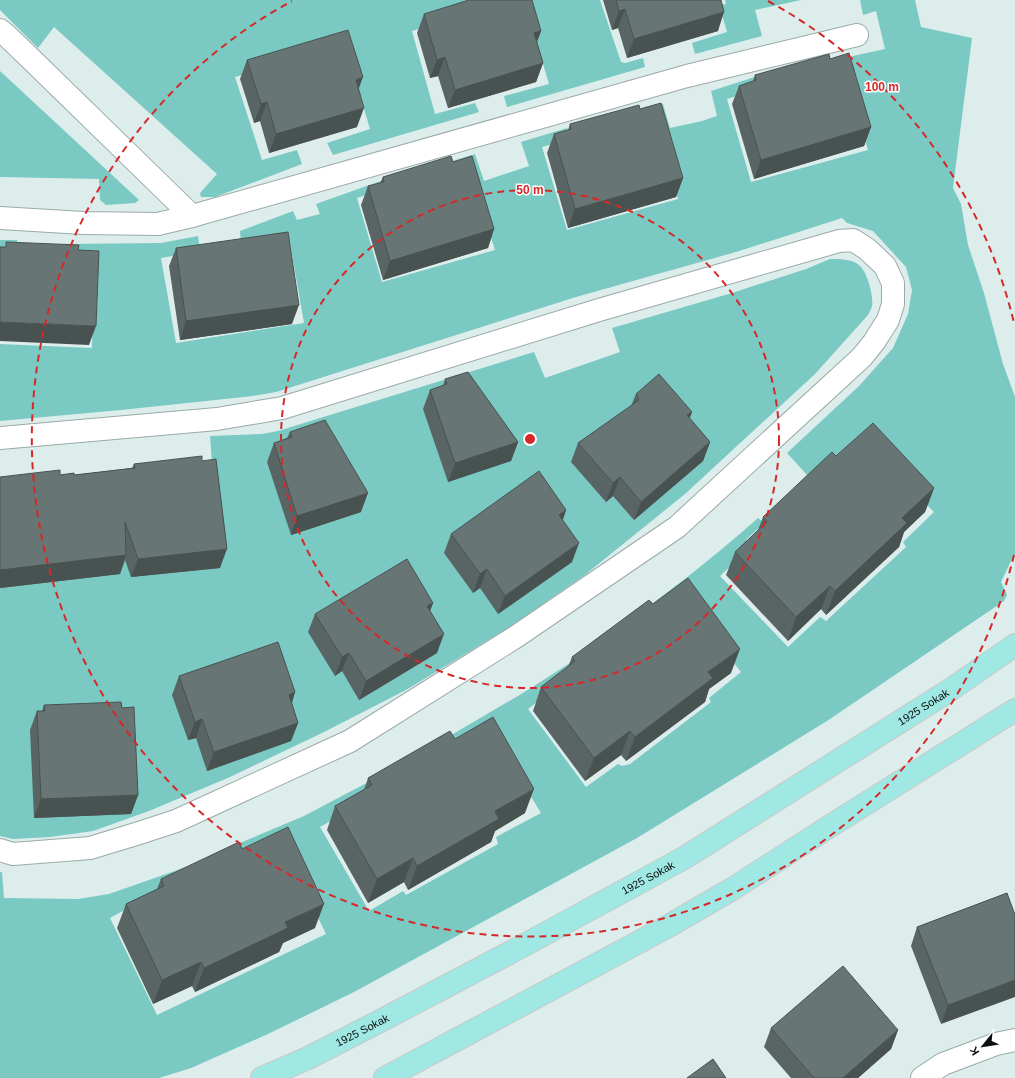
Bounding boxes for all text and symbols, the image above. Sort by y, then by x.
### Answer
text: 100 m [865,80,899,94]
text: 50 m [516,183,544,197]
centre of rings [523,432,537,446]
street label: 1925 Sokak [895,686,951,728]
street label: 1925 Sokak [620,858,677,897]
street label: 1925 Sokak [334,1011,391,1049]
north arrow [963,1026,1003,1066]
text: K [967,1045,982,1057]

